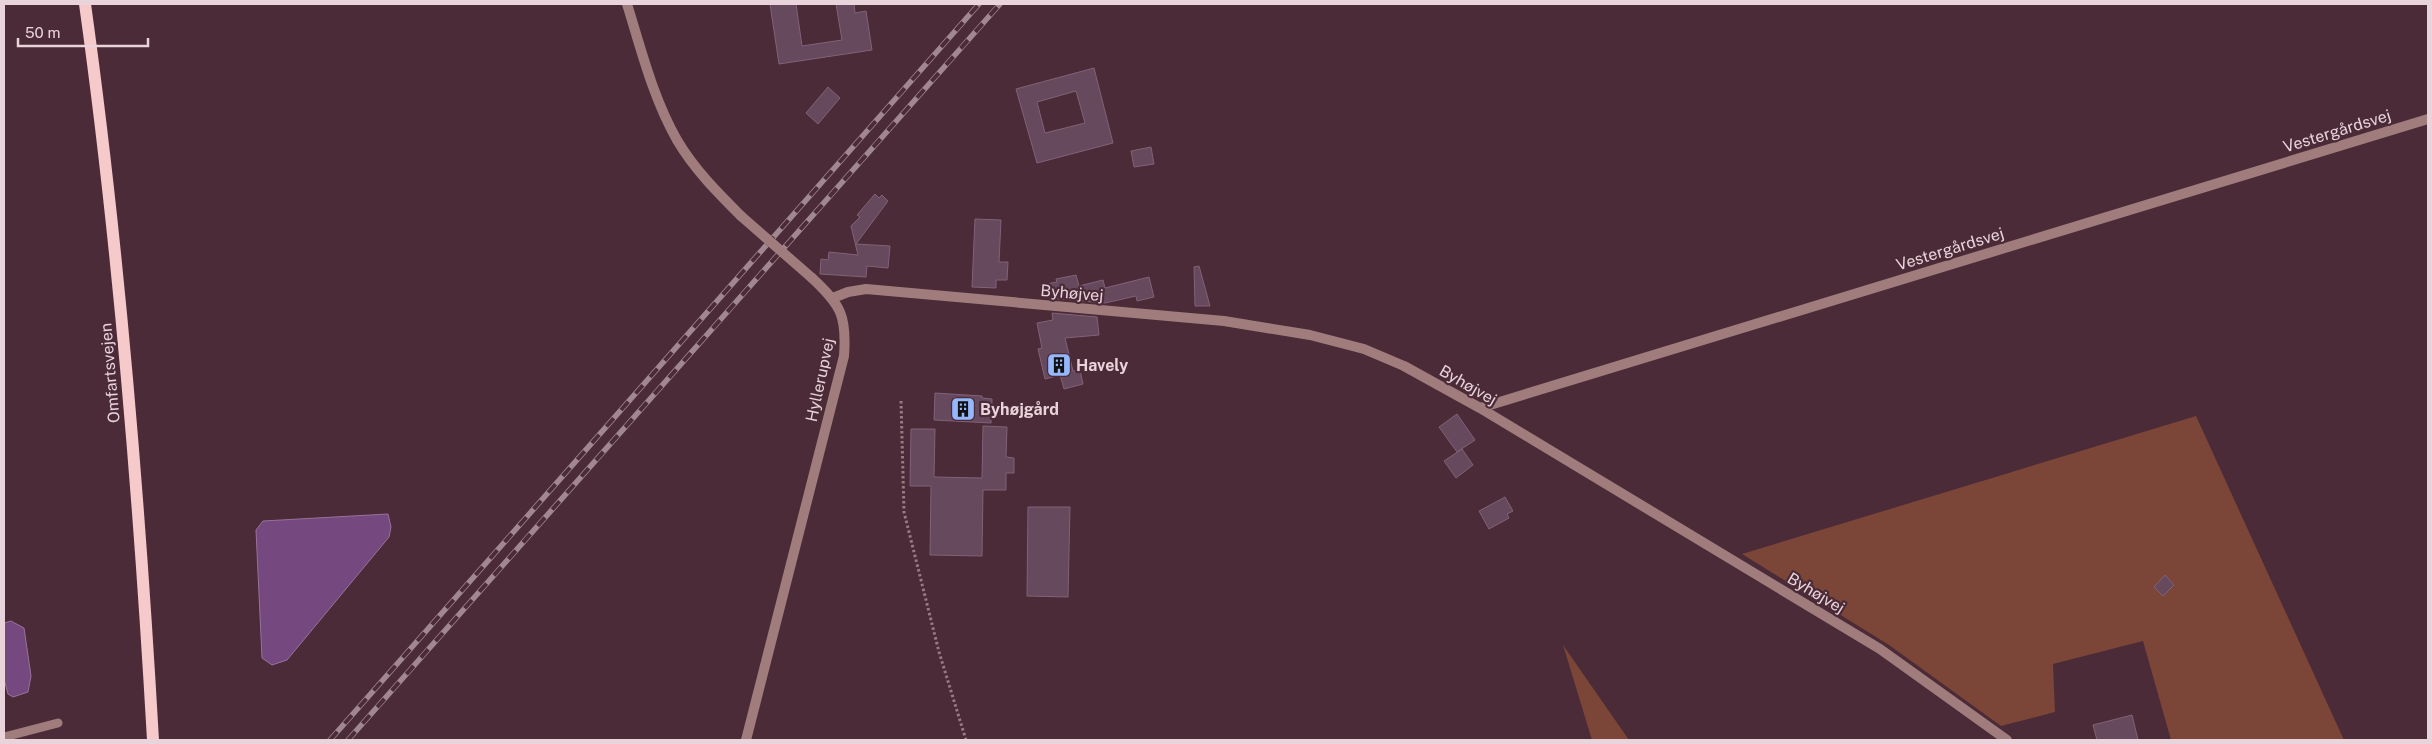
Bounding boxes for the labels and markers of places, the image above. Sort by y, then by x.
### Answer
building icon: Havely [1046,352,1072,378]
place label: Havely [1076,356,1128,375]
building icon: Byhøjgård [950,396,976,422]
place label: Byhøjgård [980,400,1059,419]

